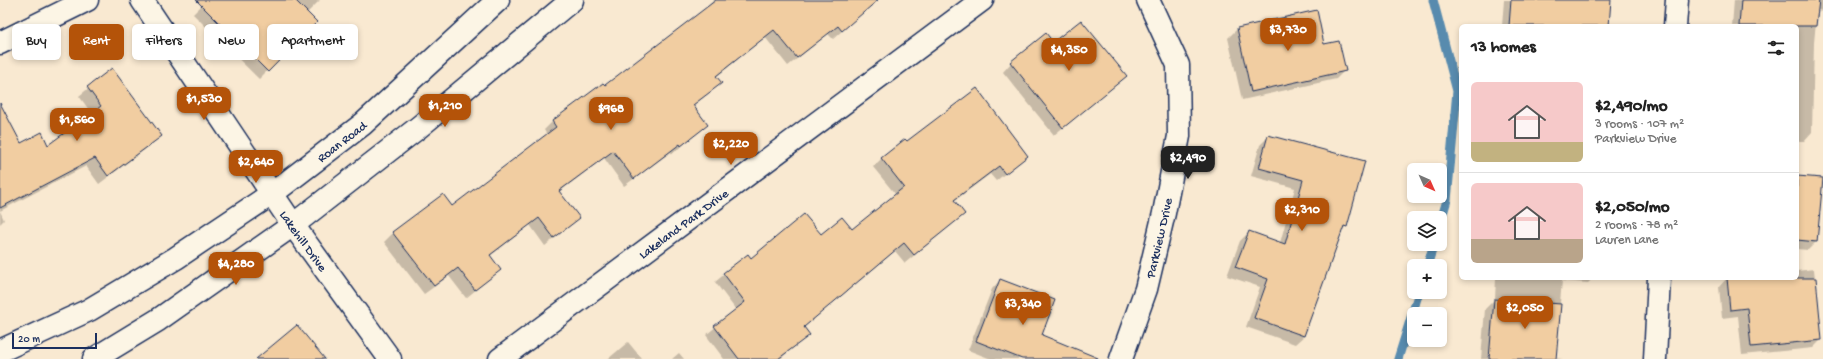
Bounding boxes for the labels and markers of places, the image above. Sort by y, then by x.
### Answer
pin: $3,730 [1255,18,1321,52]
pin: $4,350 [1036,38,1102,72]
pin: $1,530 [171,87,237,121]
pin: $1,210 [412,94,478,128]
pin: $968 [587,97,635,131]
pin: $1,560 [44,108,110,142]
pin: $2,220 [698,132,764,166]
pin: $2,490 [1155,146,1221,180]
pin: $2,640 [223,150,289,184]
pin: $2,310 [1269,198,1335,232]
pin: $4,280 [203,252,269,286]
pin: $3,340 [990,292,1056,326]
pin: $2,050 [1492,296,1558,330]

